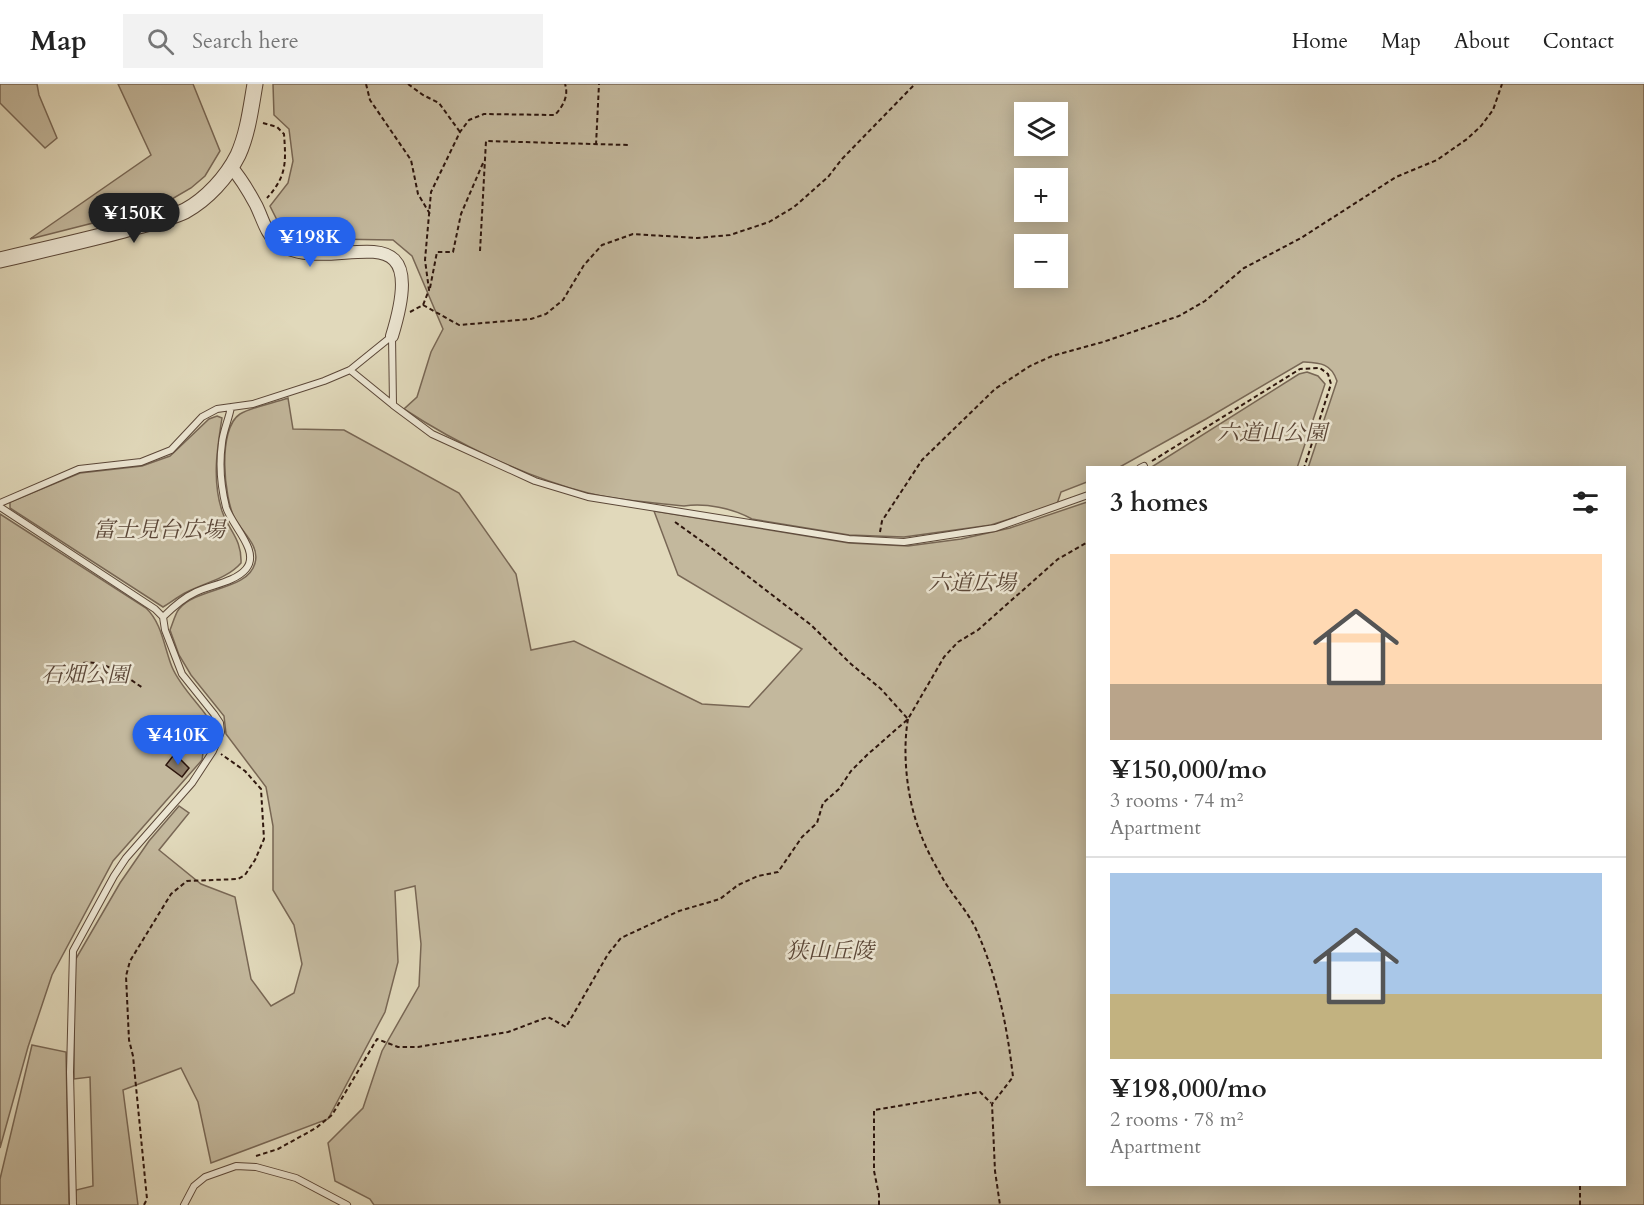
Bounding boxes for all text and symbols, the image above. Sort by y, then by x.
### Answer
search box [123,14,543,68]
text: Map [30,22,87,60]
icon: search [144,25,177,58]
text: Search here [192,26,299,56]
text: Home [1292,27,1348,56]
text: Map [1381,27,1421,56]
text: About [1454,27,1510,56]
text: Contact [1543,27,1614,56]
map controls [1014,102,1068,288]
button: layers [1014,102,1068,156]
button: + [1014,168,1068,222]
pin: ¥150K [92,193,176,244]
text: ¥150K [103,199,165,226]
pin: ¥198K [268,217,352,268]
text: ¥198K [279,223,341,250]
button: − [1014,234,1068,288]
park label: 六道山公園 [1217,418,1330,448]
text: 3 homes [1110,485,1208,520]
icon: filters [1569,486,1602,519]
park label: 富士見台広場 [93,515,227,545]
park label: 六道広場 [928,568,1018,598]
icon: home [1302,593,1410,701]
park label: 石畑公園 [41,660,132,690]
pin: ¥410K [136,715,220,766]
text: ¥410K [147,721,209,748]
text: ¥150,000/mo [1110,752,1267,787]
text: 3 rooms · 74 m² [1110,787,1243,814]
text: Apartment [1110,814,1201,841]
icon: home [1302,912,1410,1020]
park label: 狭山丘陵 [786,936,877,966]
text: ¥198,000/mo [1110,1071,1267,1106]
text: 2 rooms · 78 m² [1110,1106,1243,1133]
text: Apartment [1110,1133,1201,1160]

